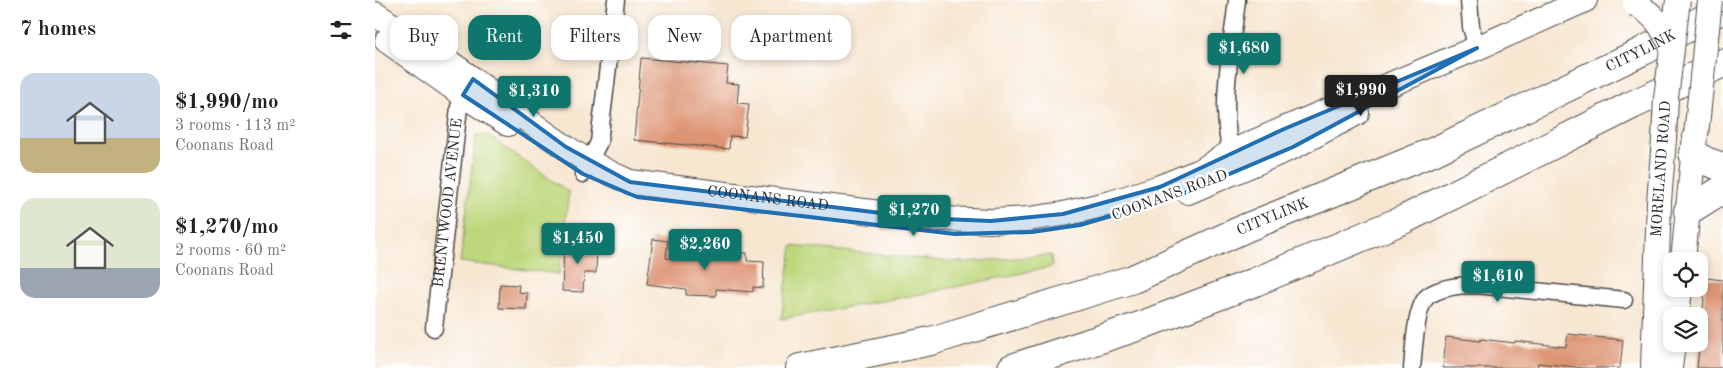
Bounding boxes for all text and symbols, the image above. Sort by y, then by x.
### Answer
chip: Buy [390,15,458,60]
chip: Rent [468,15,541,60]
chip: Filters [551,15,638,60]
chip: New [648,15,721,60]
chip: Apartment [731,15,851,60]
icon: filters [327,16,355,44]
text: 7 homes [20,19,96,40]
street label: CITYLINK [1604,27,1679,75]
pin: $1,680 [1203,32,1285,75]
text: $1,680 [1219,41,1269,57]
pin: $1,990 [1320,74,1402,117]
pin: $1,310 [493,76,575,118]
text: $1,990 [1336,83,1386,99]
text: $1,310 [509,84,559,100]
text: $1,990/mo [175,92,279,113]
icon: home [60,93,120,153]
street label: MORELAND ROAD [1650,100,1674,238]
street label: BRENTWOOD AVENUE [431,117,465,288]
text: 3 rooms · 113 m² [175,118,295,134]
text: Coonans Road [175,138,274,154]
street label: COONANS ROAD [1110,168,1230,224]
street label: COONANS ROAD [706,184,830,214]
pin: $1,270 [873,194,955,237]
street label: CITYLINK [1234,196,1311,239]
text: $1,270 [889,203,939,219]
text: $1,270/mo [175,217,279,238]
icon: home [60,218,120,278]
pin: $1,450 [537,222,619,265]
pin: $2,260 [664,228,746,271]
text: $1,450 [553,231,603,247]
text: $2,260 [680,237,730,253]
text: 2 rooms · 60 m² [175,243,286,259]
map controls [1663,252,1708,352]
button: locate [1663,252,1708,297]
pin: $1,610 [1457,260,1539,303]
text: Coonans Road [175,263,274,279]
text: $1,610 [1473,269,1523,285]
button: layers [1663,307,1708,352]

